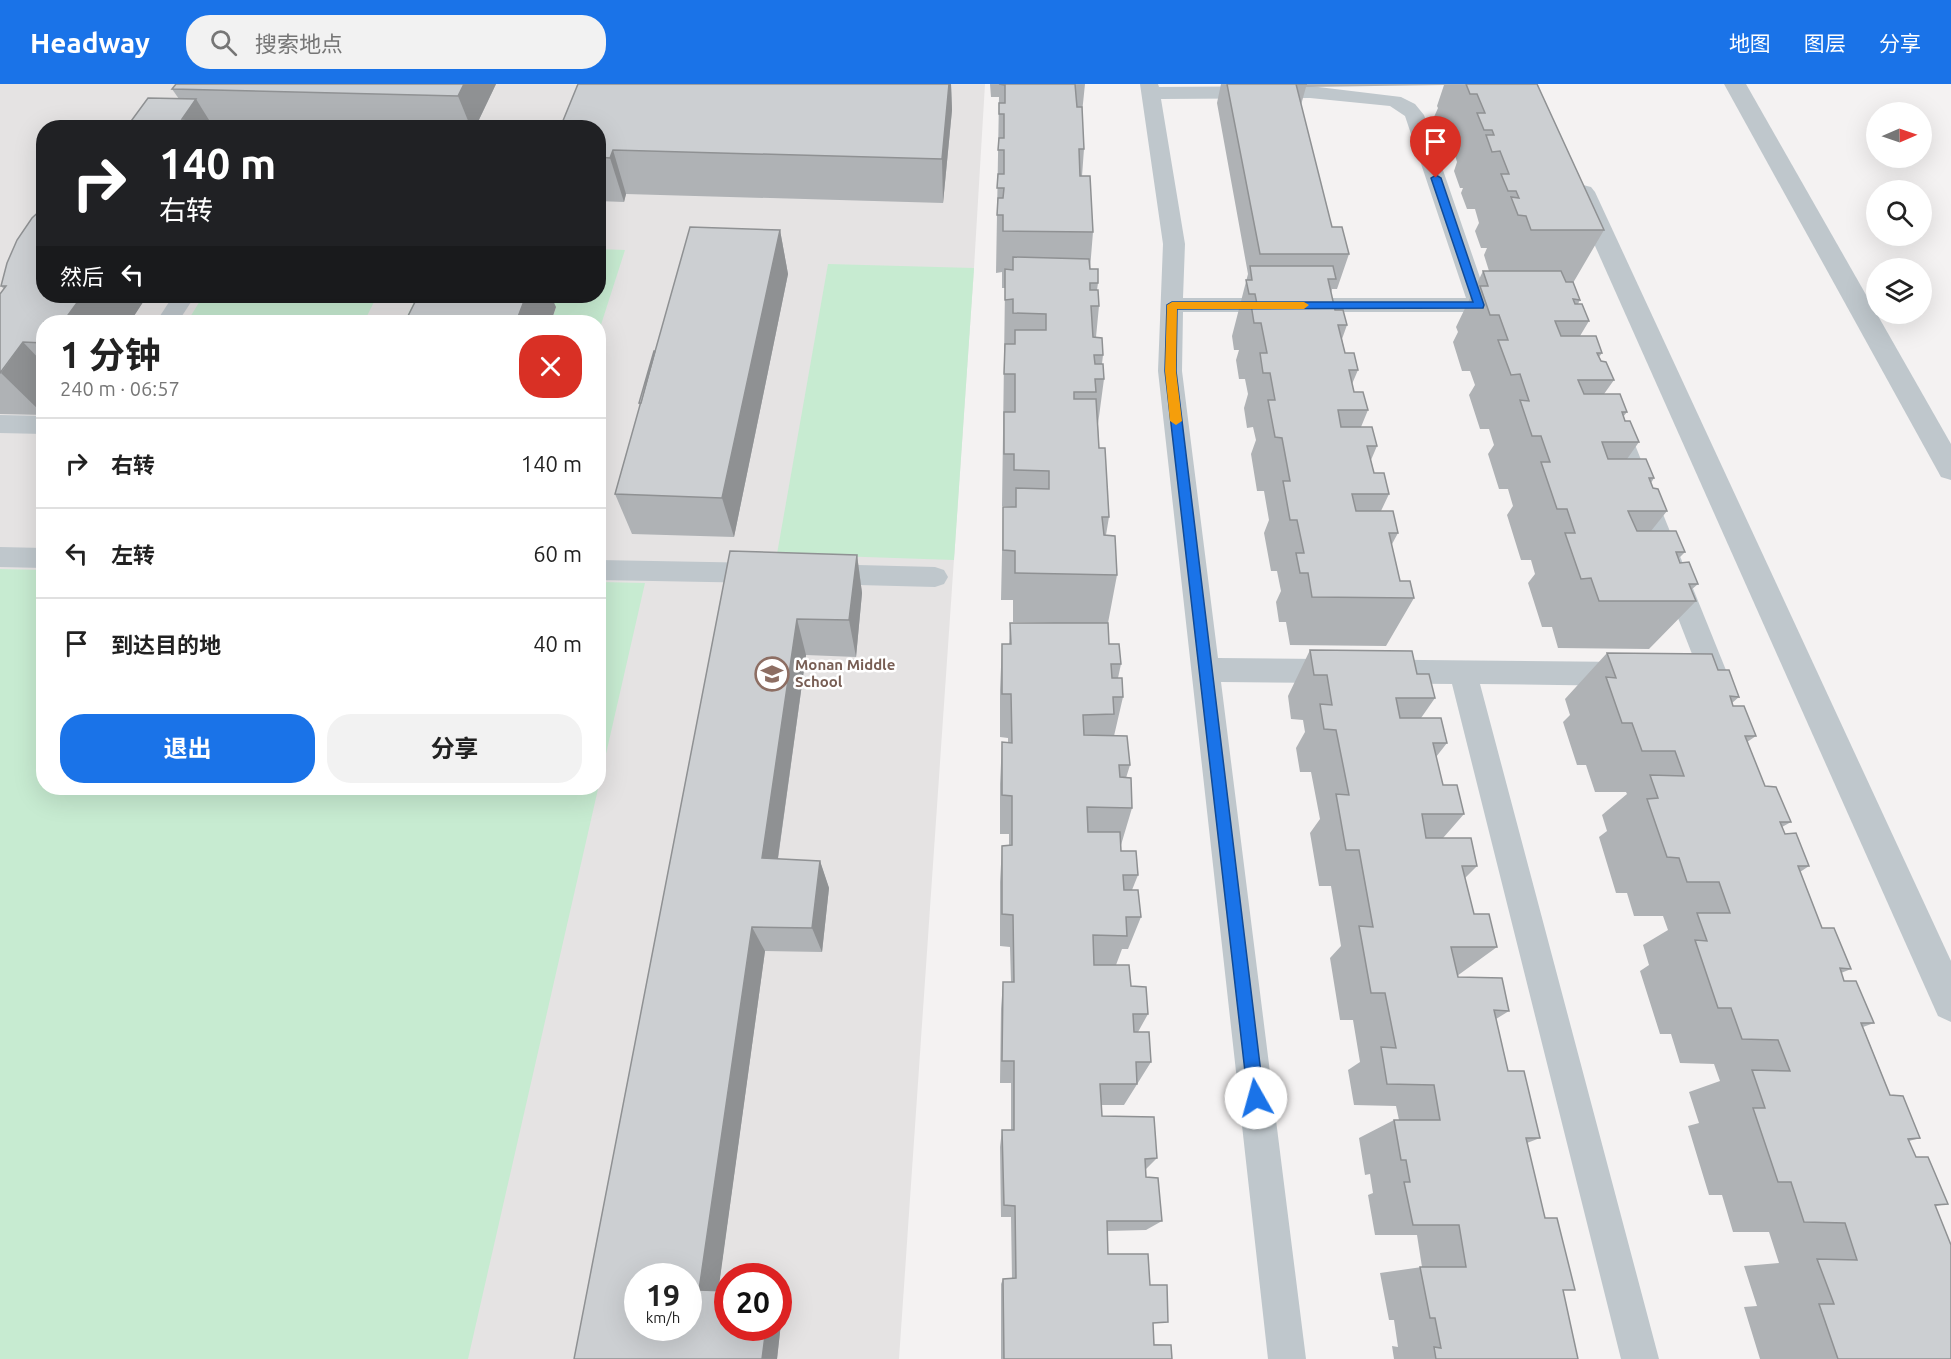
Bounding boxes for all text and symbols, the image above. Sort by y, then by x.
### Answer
search box [186,15,606,69]
icon: search [207,26,240,59]
text: Headway [30,27,150,58]
text: 搜索地点 [255,31,343,56]
text: 地图 [1729,31,1771,55]
text: 图层 [1804,31,1846,55]
text: 分享 [1879,31,1921,55]
north arrow [1866,102,1932,168]
map controls [1866,102,1932,324]
pin [1410,116,1461,178]
icon: arrive [1419,125,1452,158]
text: 140 m [159,140,276,187]
icon: right [60,144,138,222]
button: search [1866,180,1932,246]
text: 右转 [159,195,213,225]
icon: left [116,258,149,291]
button: layers [1866,258,1932,324]
text: 然后 [60,264,104,289]
text: 1 分钟 [60,334,161,375]
button: close [519,335,582,398]
text: 240 m · 06:57 [60,377,180,400]
icon: right [60,447,93,480]
text: 140 m [521,451,582,476]
text: 右转 [111,452,155,477]
icon: left [60,537,93,570]
text: 60 m [533,541,582,566]
text: 左转 [111,542,155,567]
icon: arrive [60,627,93,660]
text: 40 m [533,631,582,656]
text: 到达目的地 [111,632,221,657]
school or university icon: Monan Middle School [754,656,790,692]
place label: Monan Middle School [795,656,895,690]
button: 退出 [60,714,315,783]
button: 分享 [327,714,582,783]
position arrow [1224,1066,1288,1130]
speed limit sign: 20 [714,1263,792,1341]
text: 19 [646,1278,680,1312]
text: km/h [646,1309,680,1326]

